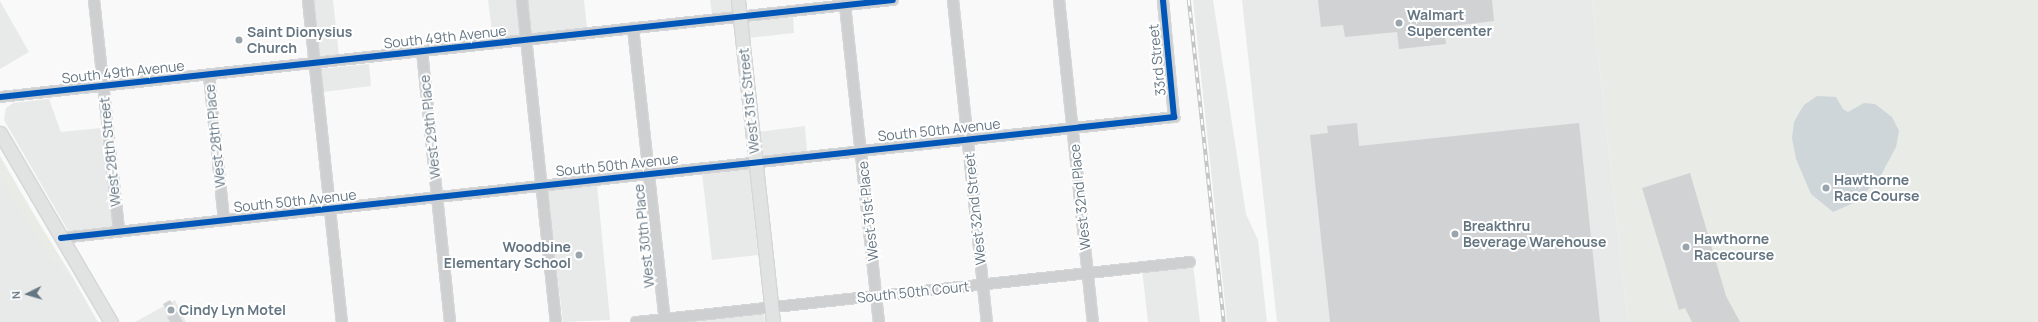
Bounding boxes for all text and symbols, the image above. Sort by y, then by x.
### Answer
place label: Walmart Supercenter [1407,7,1492,40]
marker: Walmart Supercenter [1394,18,1404,28]
street label: South 49th Avenue [383,22,507,52]
street label: 33rd Street [1145,23,1169,97]
place label: Saint Dionysius Church [247,24,352,56]
marker: Saint Dionysius Church [234,35,244,45]
street label: West 31st Street [735,47,763,155]
street label: South 49th Avenue [61,57,185,87]
street label: West 29th Place [416,74,444,180]
street label: West 28th Place [201,83,229,189]
street label: West 28th Street [96,96,124,208]
street label: South 50th Avenue [877,115,1001,145]
street label: West 32nd Place [1066,143,1094,251]
street label: South 50th Avenue [555,150,679,180]
street label: West 32nd Street [961,152,989,266]
street label: West 31st Place [854,160,882,262]
place label: Hawthorne Race Course [1834,172,1919,204]
street label: West 30th Place [630,183,658,289]
marker: Hawthorne Race Course [1821,183,1831,193]
street label: South 50th Avenue [233,186,357,216]
place label: Breakthru Beverage Warehouse [1463,218,1606,250]
marker: Breakthru Beverage Warehouse [1450,229,1460,239]
place label: Hawthorne Racecourse [1694,231,1774,264]
place label: Woodbine Elementary School [444,239,571,272]
marker: Hawthorne Racecourse [1681,242,1691,252]
marker: Woodbine Elementary School [574,250,584,260]
north arrow [8,274,48,314]
street label: South 50th Court [856,278,970,306]
text: N [8,290,23,300]
place label: Cindy Lyn Motel [179,302,286,318]
marker: Cindy Lyn Motel [166,305,176,315]

